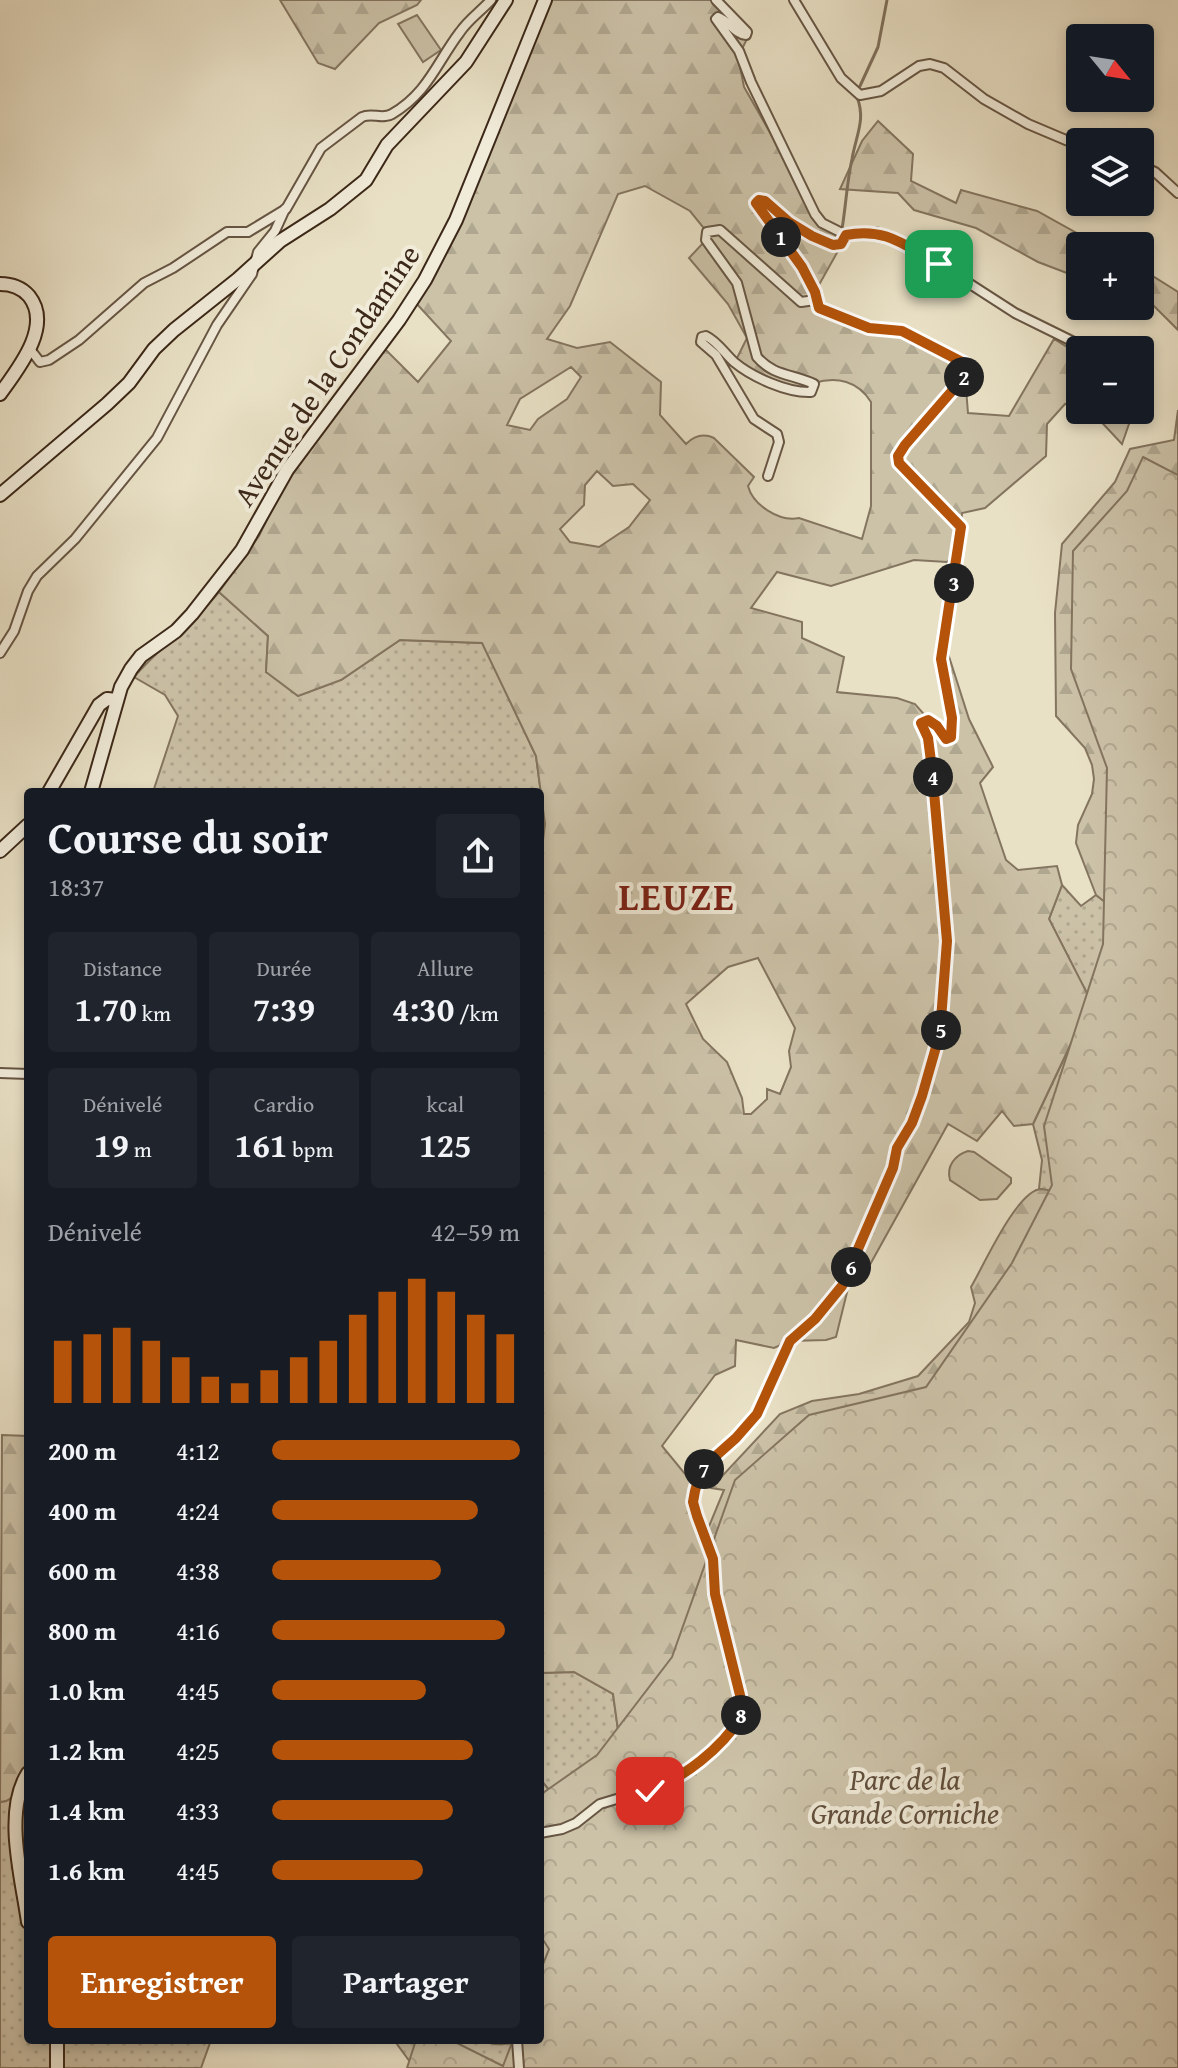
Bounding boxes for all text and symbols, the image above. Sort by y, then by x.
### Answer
north arrow [1066,24,1154,112]
map controls [1066,24,1154,424]
button: layers [1066,128,1154,216]
pin: 1 [761,217,801,257]
text: 1 [775,221,787,253]
pin [905,230,973,298]
button: + [1066,232,1154,320]
street label: Avenue de la Condamine [222,235,430,515]
icon: arrive [917,242,961,286]
button: − [1066,336,1154,424]
pin: 2 [944,357,984,397]
text: 2 [958,361,970,393]
pin: 3 [934,563,974,603]
text: 3 [948,567,960,599]
pin: 4 [913,757,953,797]
text: 4 [927,761,939,793]
text: Course du soir [48,805,328,869]
button: share [436,814,520,898]
text: 18:37 [48,867,104,906]
district label: LEUZE [618,868,736,924]
text: Distance [83,952,162,984]
text: Durée [257,952,311,984]
text: Allure [417,952,474,984]
text: 1.70 [74,984,137,1033]
text: 7:39 [253,984,315,1033]
text: 4:30 [392,984,454,1033]
text: km [137,997,171,1029]
text: /km [454,997,499,1029]
pin: 5 [921,1010,961,1050]
text: 5 [935,1014,947,1046]
text: Dénivelé [83,1088,162,1120]
text: Cardio [254,1088,314,1120]
text: kcal [427,1088,464,1120]
text: 19 [94,1120,129,1169]
text: 161 [235,1120,287,1169]
text: 125 [419,1120,472,1169]
text: m [129,1133,152,1165]
text: bpm [287,1133,333,1165]
text: Dénivelé [48,1212,142,1251]
text: 42–59 m [431,1212,520,1251]
pin: 6 [831,1247,871,1287]
text: 6 [845,1251,857,1283]
text: 200 m [48,1431,116,1470]
text: 4:12 [176,1431,220,1470]
pin: 7 [684,1449,724,1489]
text: 7 [698,1453,710,1485]
text: 400 m [48,1491,116,1530]
text: 4:24 [176,1491,220,1530]
text: 600 m [48,1551,116,1590]
text: 4:38 [176,1551,220,1590]
text: 800 m [48,1611,116,1650]
text: 4:16 [176,1611,220,1650]
text: 1.0 km [48,1671,125,1710]
text: 4:45 [176,1671,220,1710]
pin: 8 [721,1695,761,1735]
text: 8 [735,1699,747,1731]
text: 1.2 km [48,1731,125,1770]
text: 4:25 [176,1731,220,1770]
pin [616,1757,684,1825]
park label: Parc de la Grande Corniche [811,1757,999,1835]
icon: check [628,1769,672,1813]
text: 1.4 km [48,1791,125,1830]
text: 4:33 [176,1791,220,1830]
text: 1.6 km [48,1851,125,1890]
text: 4:45 [176,1851,220,1890]
button: Enregistrer [48,1936,276,2028]
button: Partager [292,1936,520,2028]

